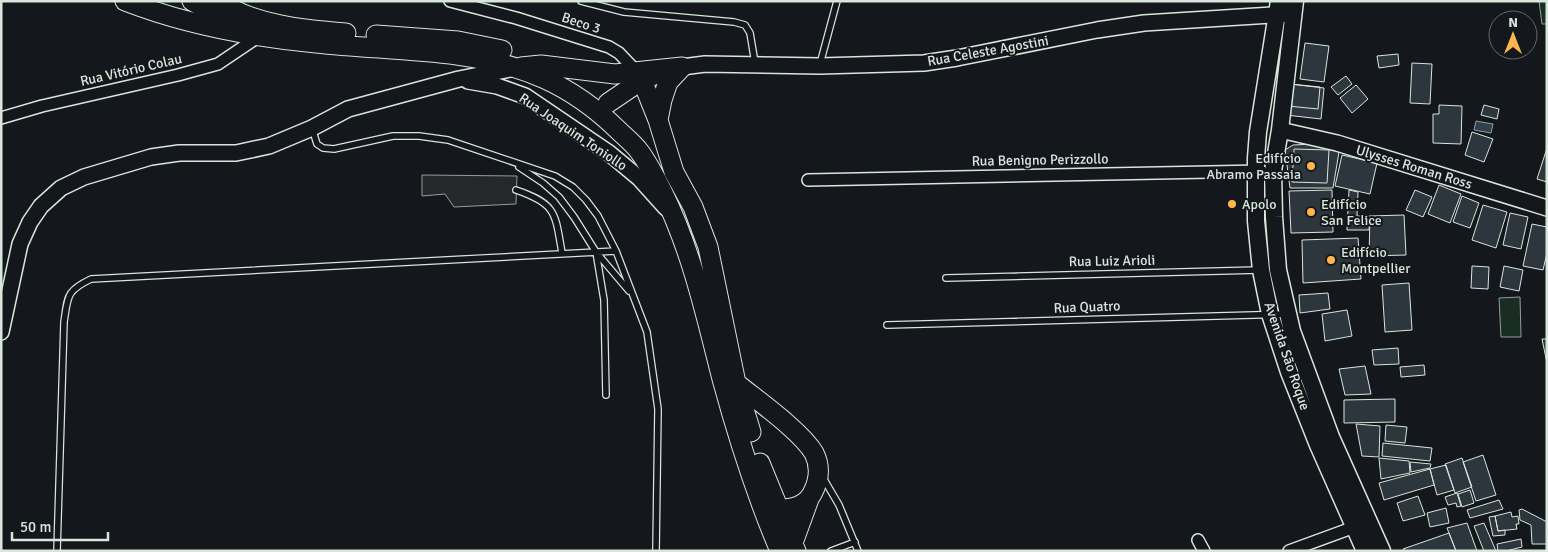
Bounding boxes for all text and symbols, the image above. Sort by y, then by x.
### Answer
street label: Beco 3 [559,9,603,37]
north arrow [1488,10,1538,60]
text: N [1508,14,1518,31]
street label: Rua Celeste Agostini [926,32,1050,70]
street label: Rua Vitório Colau [79,50,183,90]
street label: Rua Joaquim Toniollo [516,90,630,174]
street label: Ulysses Roman Ross [1354,141,1474,193]
street label: Rua Benigno Perizzollo [971,150,1109,170]
place label: Edifício Abramo Passaia [1206,150,1301,183]
marker: Edifício Abramo Passaia [1305,160,1317,172]
place label: Apolo [1242,196,1277,213]
place label: Edifício San Felice [1321,196,1382,229]
marker: Apolo [1226,198,1238,210]
marker: Edifício San Felice [1305,206,1317,218]
place label: Edifício Montpellier [1341,244,1411,277]
street label: Rua Luiz Arioli [1069,252,1155,270]
marker: Edifício Montpellier [1325,254,1337,266]
street label: Rua Quatro [1053,297,1121,317]
street label: Avenida São Roque [1261,300,1313,412]
scale bar [12,510,109,542]
text: 50 m [20,518,51,536]

